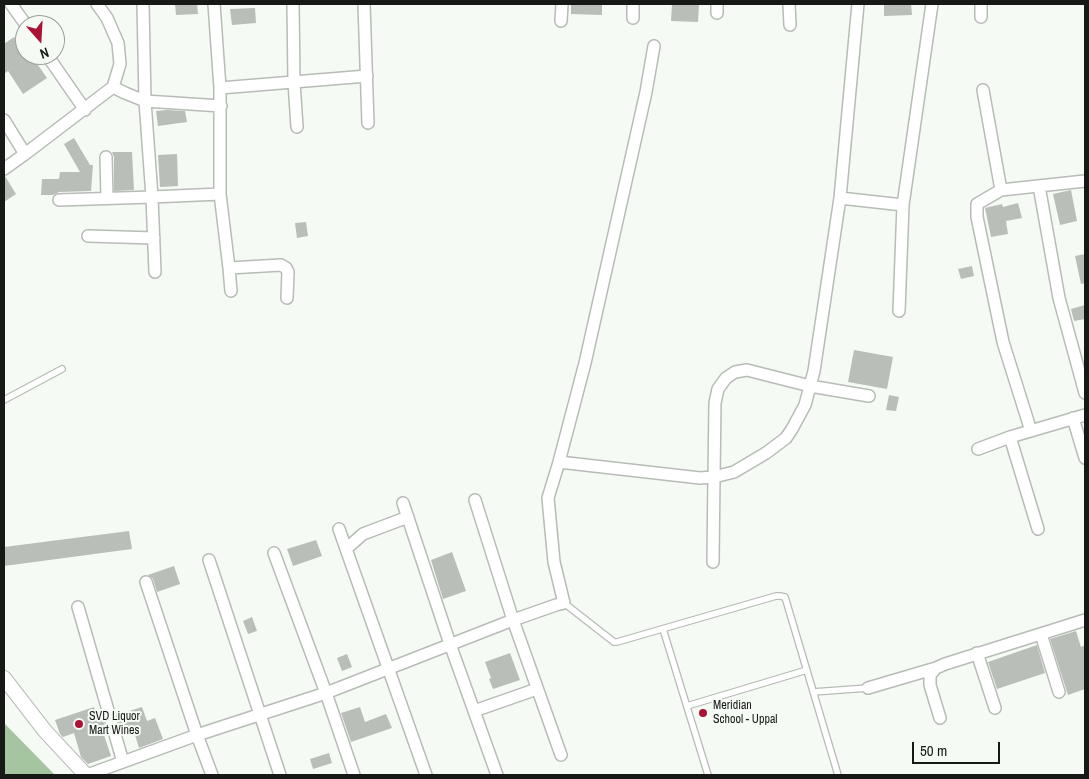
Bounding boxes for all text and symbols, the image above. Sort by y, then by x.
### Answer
north arrow [15,15,65,65]
text: N [38,43,51,63]
place label: Meridian School - Uppal [713,699,778,727]
marker: Meridian School - Uppal [697,707,709,719]
place label: SVD Liquor Mart Wines [89,710,140,738]
marker: SVD Liquor Mart Wines [73,718,85,730]
scale bar [914,732,1002,764]
text: 50 m [920,740,947,761]

